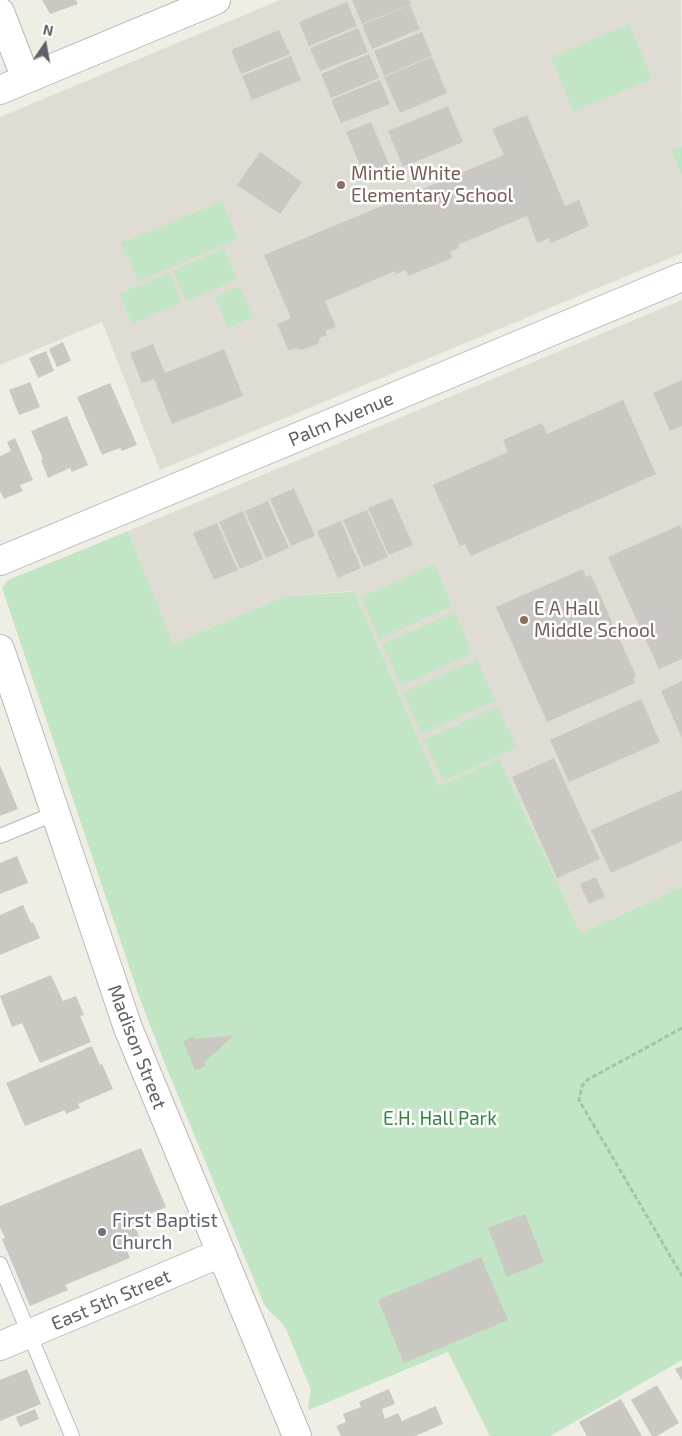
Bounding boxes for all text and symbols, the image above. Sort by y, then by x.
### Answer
north arrow [20,20,70,70]
text: N [42,20,55,39]
place label: Mintie White Elementary School [351,163,513,207]
marker: Mintie White Elementary School [335,179,347,191]
street label: Palm Avenue [285,387,397,451]
place label: E A Hall Middle School [534,598,655,642]
marker: E A Hall Middle School [518,614,530,626]
street label: Madison Street [103,982,171,1112]
park label: E.H. Hall Park [383,1108,497,1130]
place label: First Baptist Church [112,1210,218,1254]
marker: First Baptist Church [96,1226,108,1238]
street label: East 5th Street [48,1265,174,1335]

